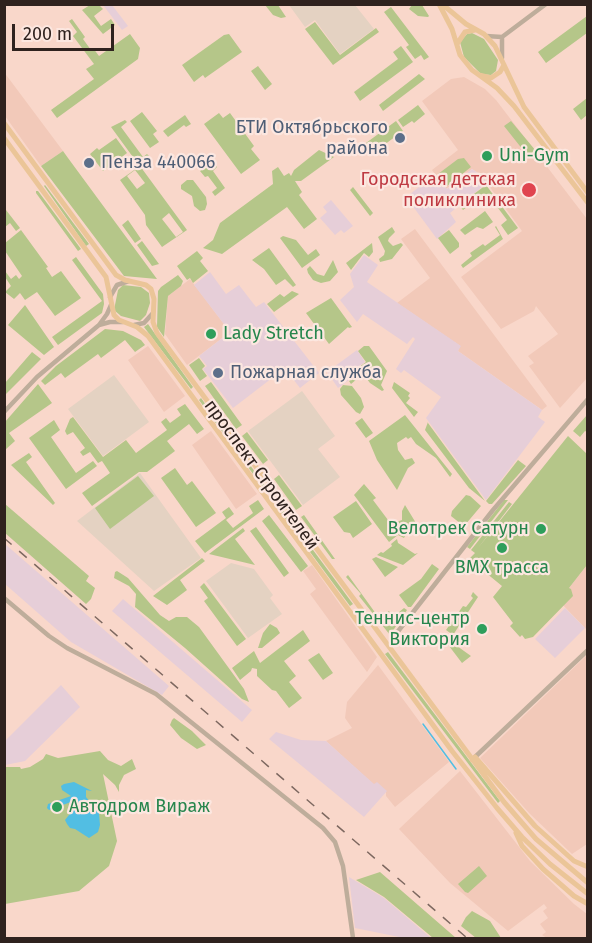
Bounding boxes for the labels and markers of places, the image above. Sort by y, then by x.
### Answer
place label: БТИ Октябрьского района [236,117,388,160]
marker: БТИ Октябрьского района [393,131,407,145]
place label: Uni-Gym [499,145,569,167]
marker: Uni-Gym [480,149,494,163]
place label: Пенза 440066 [101,152,215,174]
marker: Пенза 440066 [82,156,96,170]
place label: Городская детская поликлиника [361,169,516,212]
marker: Городская детская поликлиника [520,181,538,199]
place label: Lady Stretch [223,323,324,345]
marker: Lady Stretch [204,327,218,341]
place label: Пожарная служба [230,362,382,384]
marker: Пожарная служба [211,366,225,380]
place label: Велотрек Сатурн [388,518,529,540]
marker: Велотрек Сатурн [534,522,548,536]
marker: BMX трасса [495,541,509,555]
place label: BMX трасса [455,557,549,579]
place label: Теннис-центр Виктория [355,608,470,650]
marker: Теннис-центр Виктория [475,622,489,636]
place label: Автодром Вираж [69,796,210,818]
marker: Автодром Вираж [50,800,64,814]

